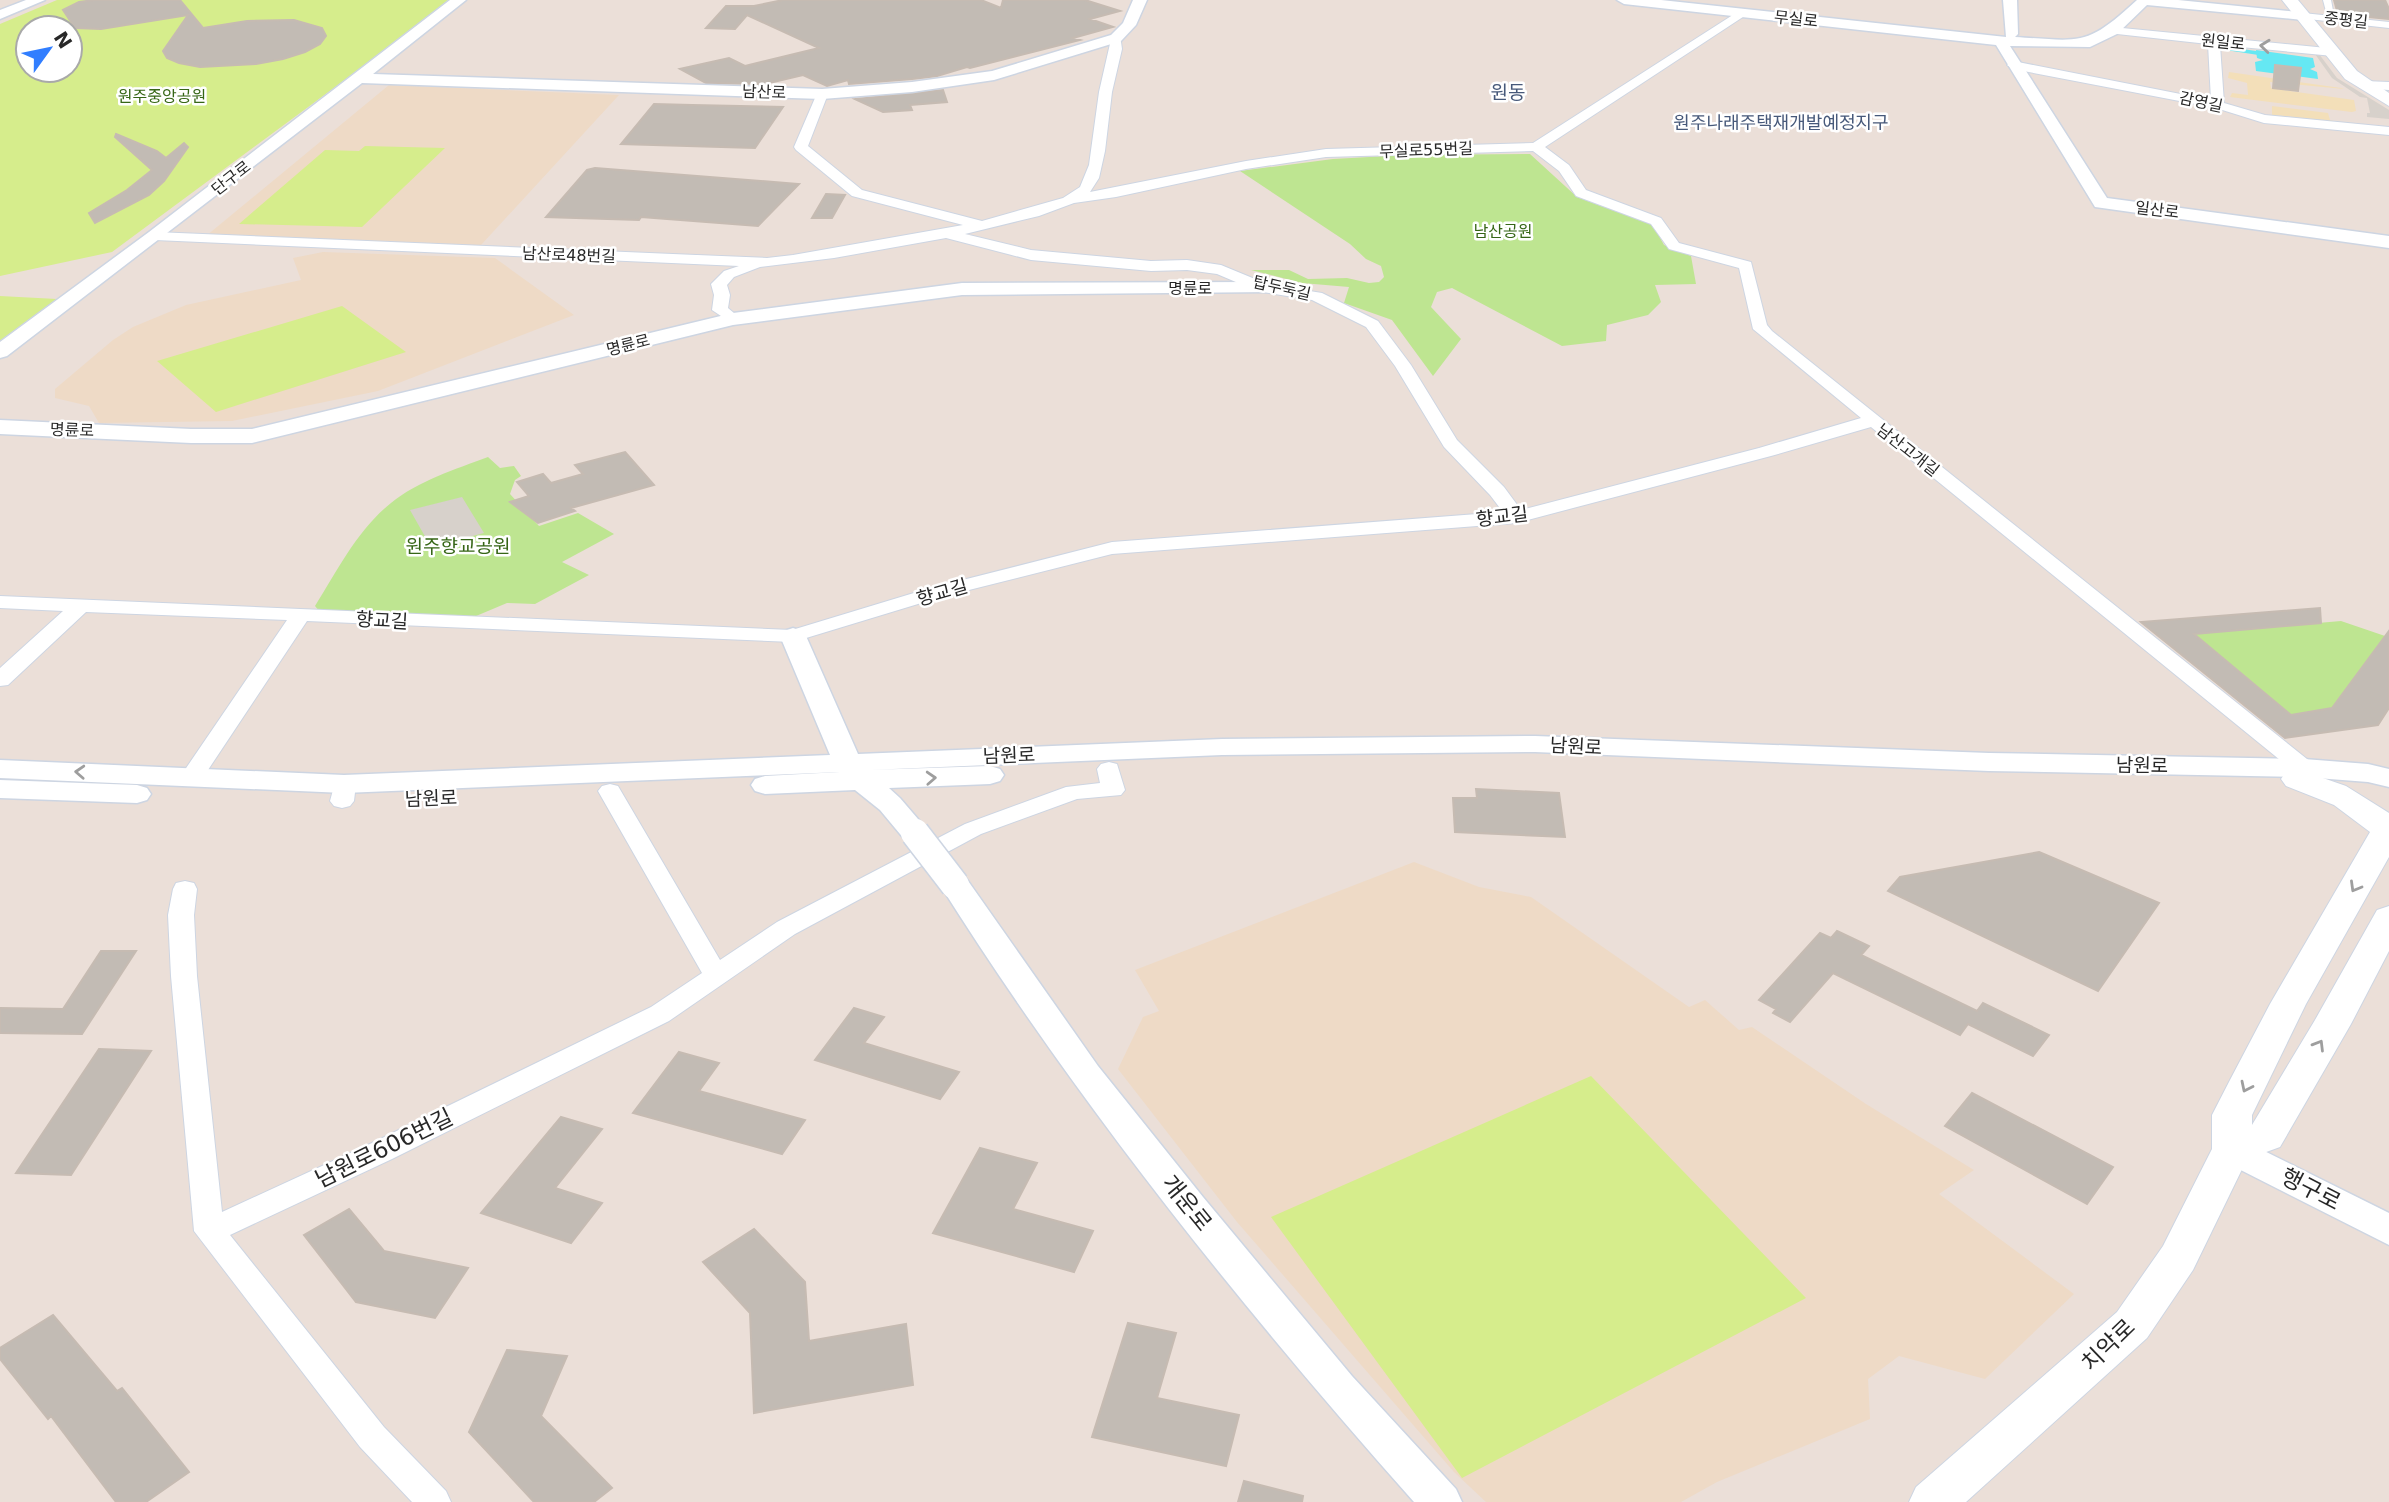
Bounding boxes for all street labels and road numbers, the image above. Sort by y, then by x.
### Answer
street label: 무실로 [1773,7,1819,31]
street label: 중평길 [2323,8,2369,32]
street label: 원일로 [2200,30,2246,54]
street label: 남산로 [742,82,787,102]
street label: 감영길 [2177,88,2225,116]
street label: 무실로55번길 [1379,139,1473,161]
street label: 단구로 [208,157,254,199]
street label: 일산로 [2134,198,2180,222]
street label: 남산로48번길 [522,244,616,266]
street label: 탑두둑길 [1251,272,1313,304]
street label: 명륜로 [1168,279,1212,298]
street label: 명륜로 [604,330,652,360]
street label: 명륜로 [50,420,95,440]
street label: 남산고개길 [1873,420,1943,480]
street label: 향교길 [1475,502,1529,530]
street label: 향교길 [914,574,970,610]
street label: 향교길 [355,608,409,632]
street label: 남원로 [1549,734,1603,758]
street label: 남원로 [982,743,1036,767]
street label: 남원로 [2116,754,2168,776]
street label: 남원로 [404,786,458,810]
street label: 남원로606번길 [311,1104,457,1192]
street label: 행구로 [2277,1163,2345,1215]
street label: 개운로 [1157,1170,1217,1236]
street label: 치악로 [2076,1314,2140,1376]

